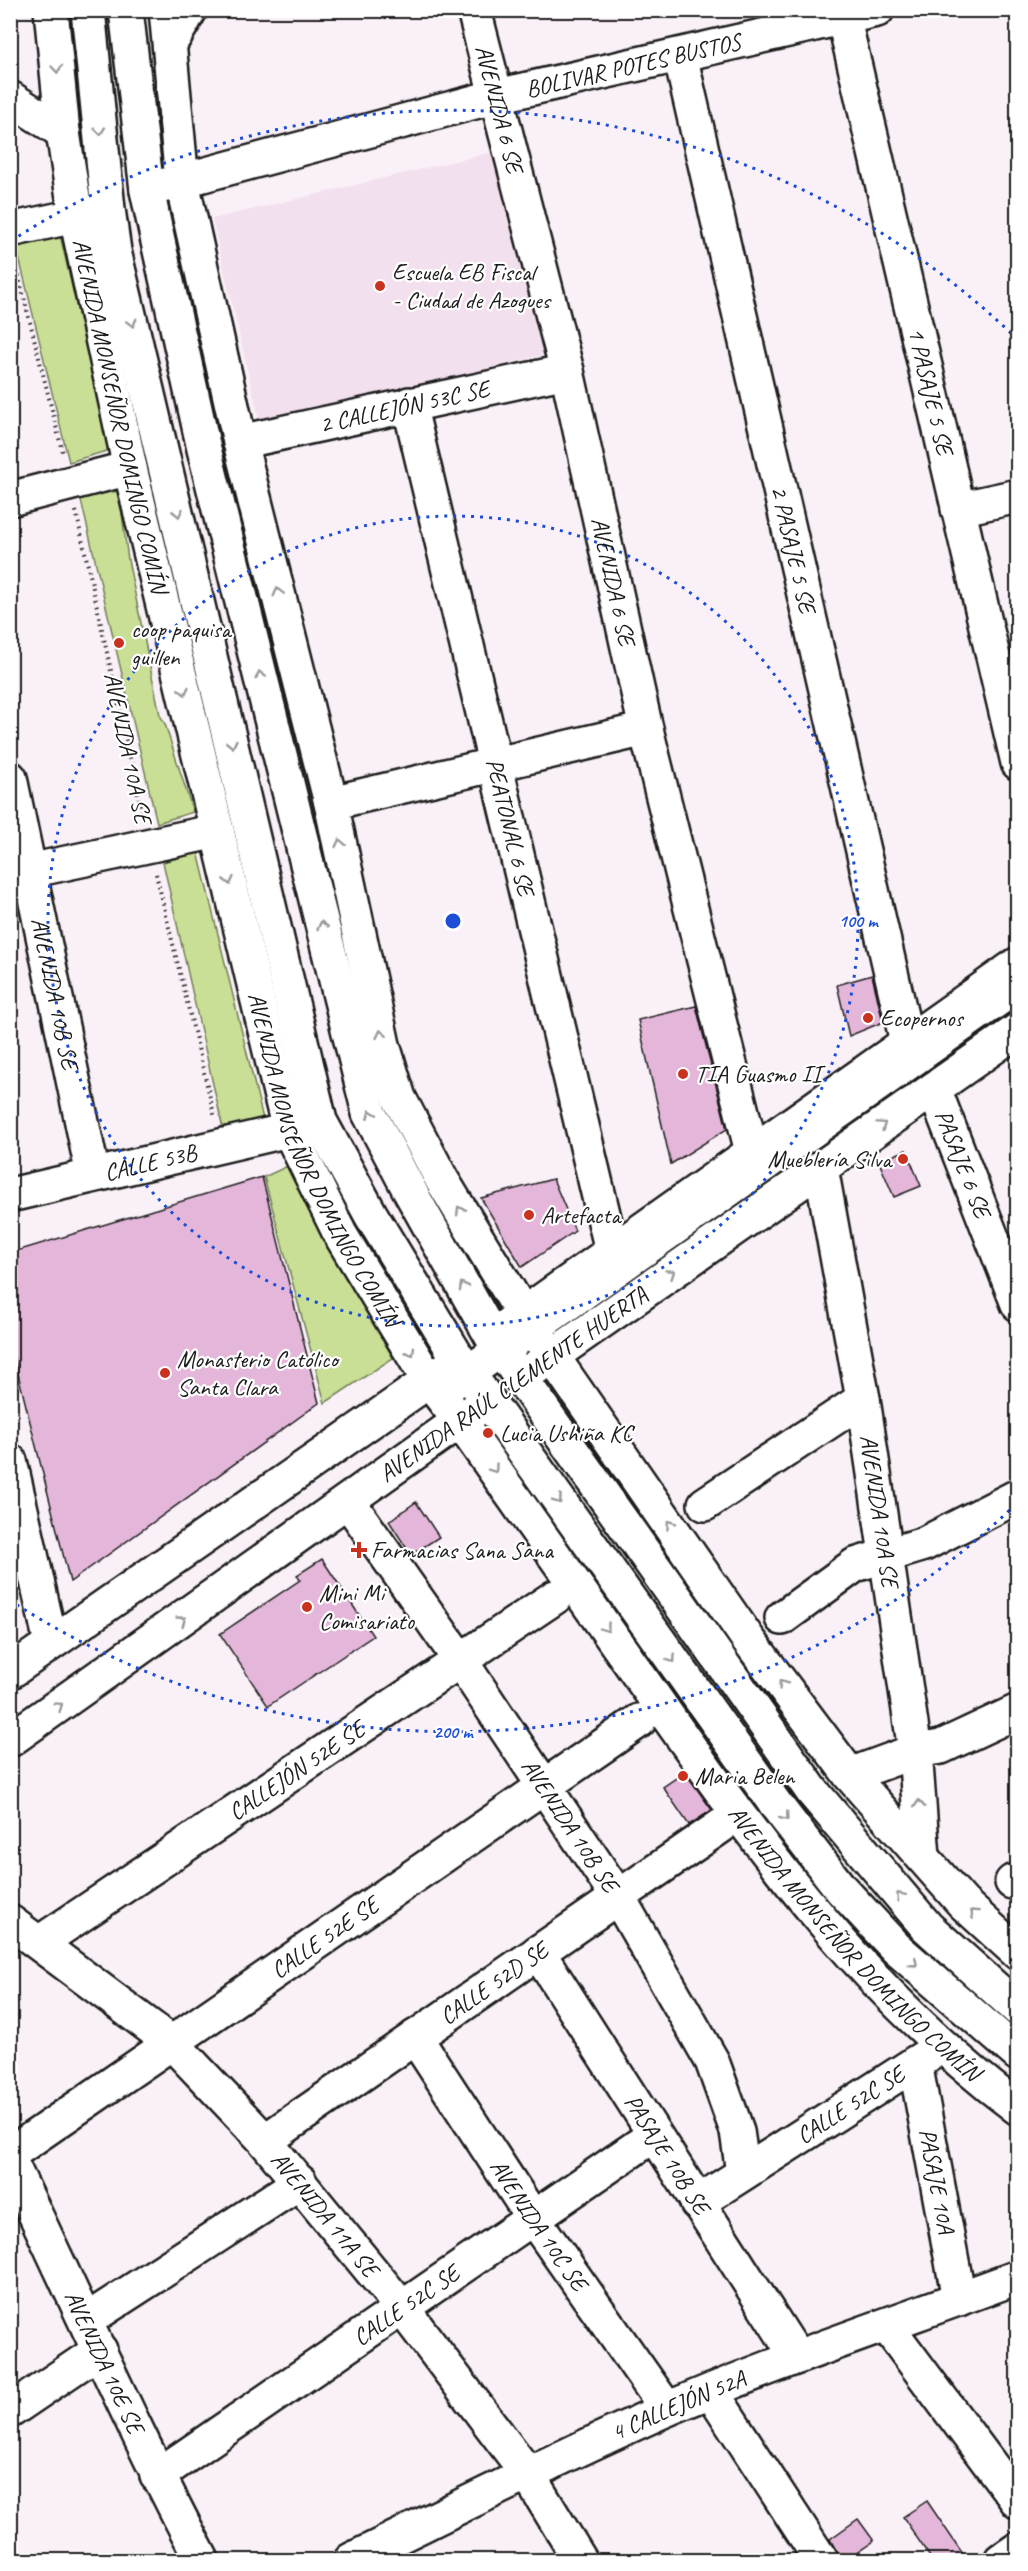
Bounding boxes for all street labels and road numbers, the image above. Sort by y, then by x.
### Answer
street label: BOLIVAR POTES BUSTOS [523,26,747,104]
street label: AVENIDA 6 SE [469,42,531,179]
street label: AVENIDA MONSEÑOR DOMINGO COMÍN [66,236,175,599]
street label: 1 PASAJE 5 SE [901,324,961,461]
street label: 2 CALLEJÓN 53C SE [317,373,495,439]
street label: 2 PASAJE 5 SE [764,483,824,619]
street label: AVENIDA 6 SE [585,514,643,651]
street label: AVENIDA 10A SE [97,670,159,829]
street label: PEATONAL 6 SE [479,755,542,902]
street label: AVENIDA 10B SE [25,915,86,1075]
street label: AVENIDA MONSEÑOR DOMINGO COMÍN [241,989,409,1335]
street label: PASAJE 6 SE [929,1105,999,1225]
street label: CALLE 53B [101,1137,201,1188]
street label: AVENIDA RAÚL CLEMENTE HUERTA [373,1279,654,1488]
street label: AVENIDA 10A SE [853,1433,906,1592]
street label: CALLEJÓN 52E SE [223,1712,373,1827]
street label: AVENIDA 10B SE [515,1753,627,1900]
street label: AVENIDA MONSEÑOR DOMINGO COMÍN [722,1800,989,2089]
street label: CALLE 52E SE [265,1888,387,1985]
street label: CALLE 52D SE [434,1933,556,2031]
street label: CALLE 52C SE [791,2057,913,2151]
street label: PASAJE 10B SE [618,2089,719,2223]
street label: PASAJE 10A [913,2126,962,2237]
street label: AVENIDA 11A SE [265,2145,387,2285]
street label: AVENIDA 10C SE [484,2153,596,2299]
street label: CALLE 52C SE [347,2256,468,2352]
street label: AVENIDA 10E SE [58,2286,152,2441]
street label: 4 CALLEJÓN 52A [606,2363,751,2447]

